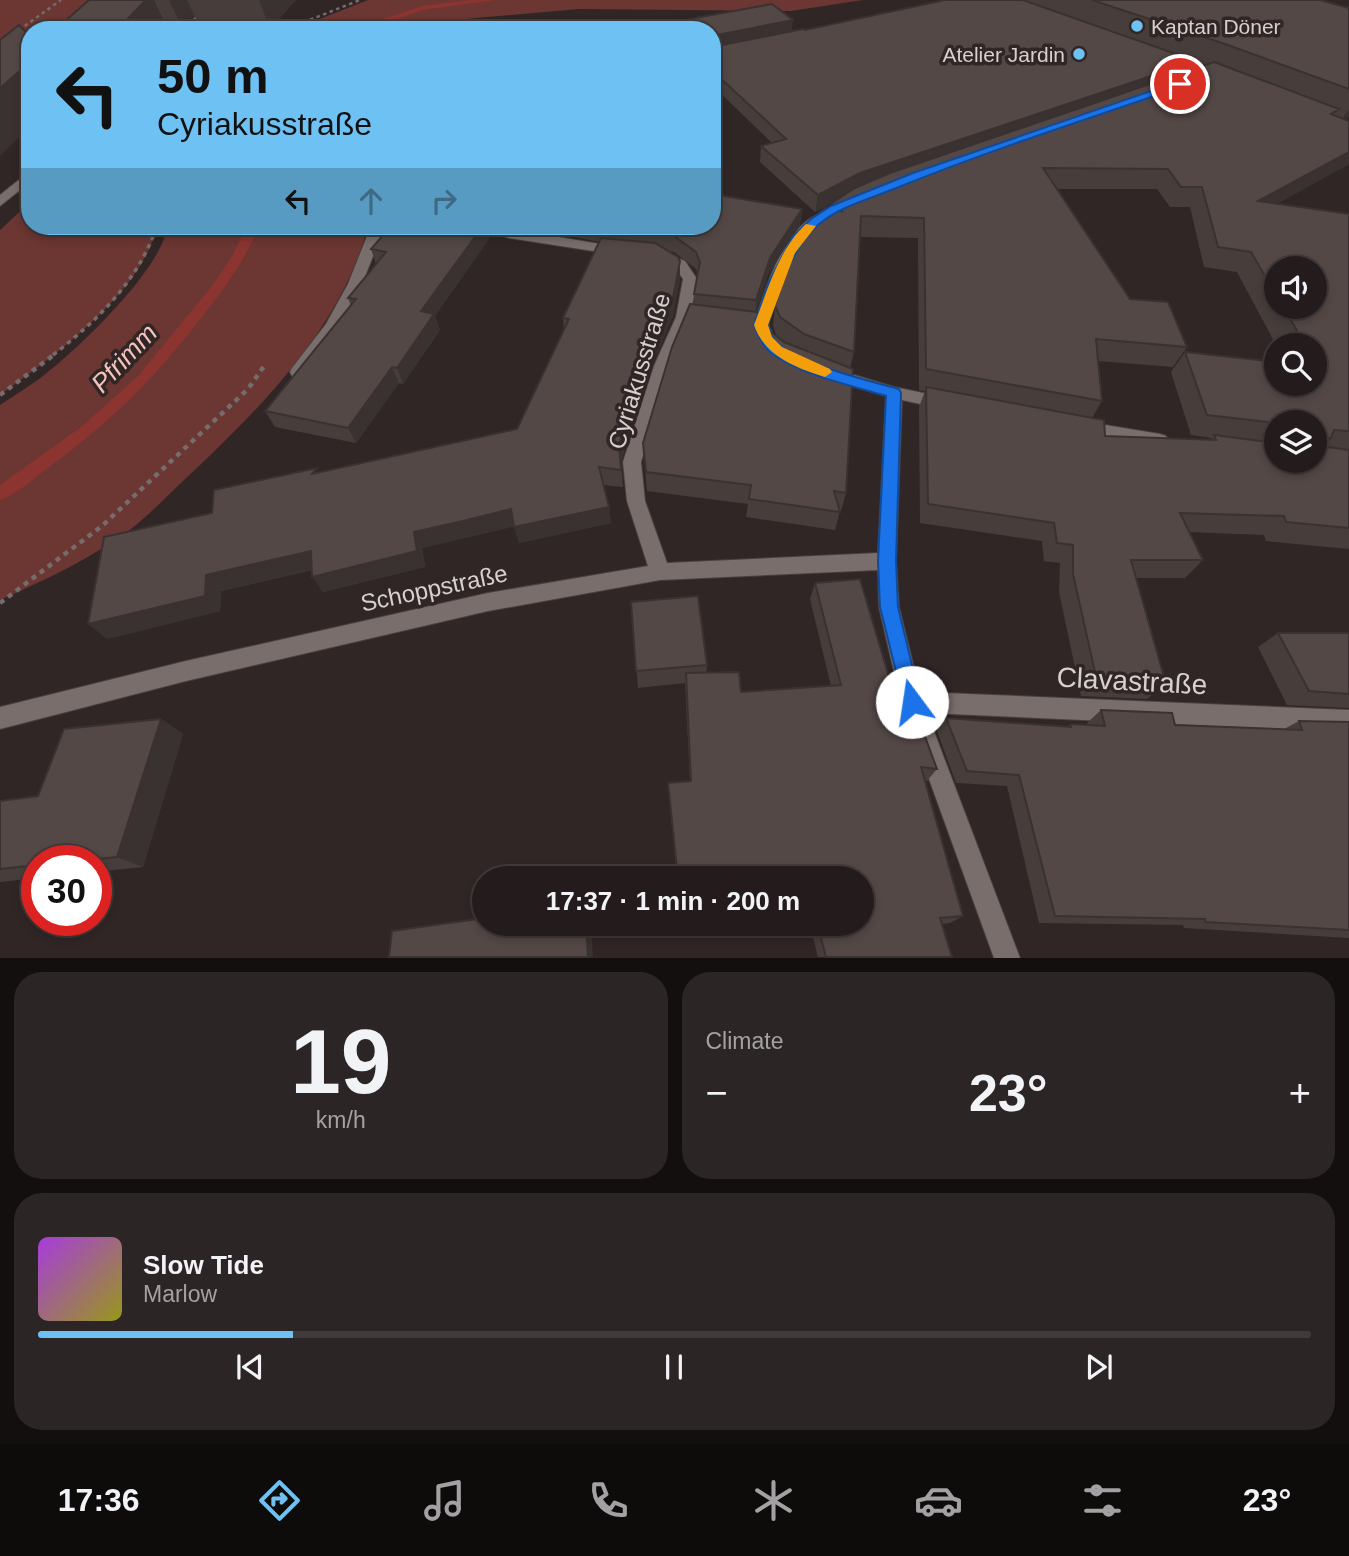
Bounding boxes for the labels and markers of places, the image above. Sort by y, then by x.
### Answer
place label: Kaptan Döner [1151,15,1281,38]
marker: Kaptan Döner [1129,18,1145,34]
place label: Atelier Jardin [942,43,1065,66]
marker: Atelier Jardin [1071,46,1087,62]
pin [1150,54,1210,114]

